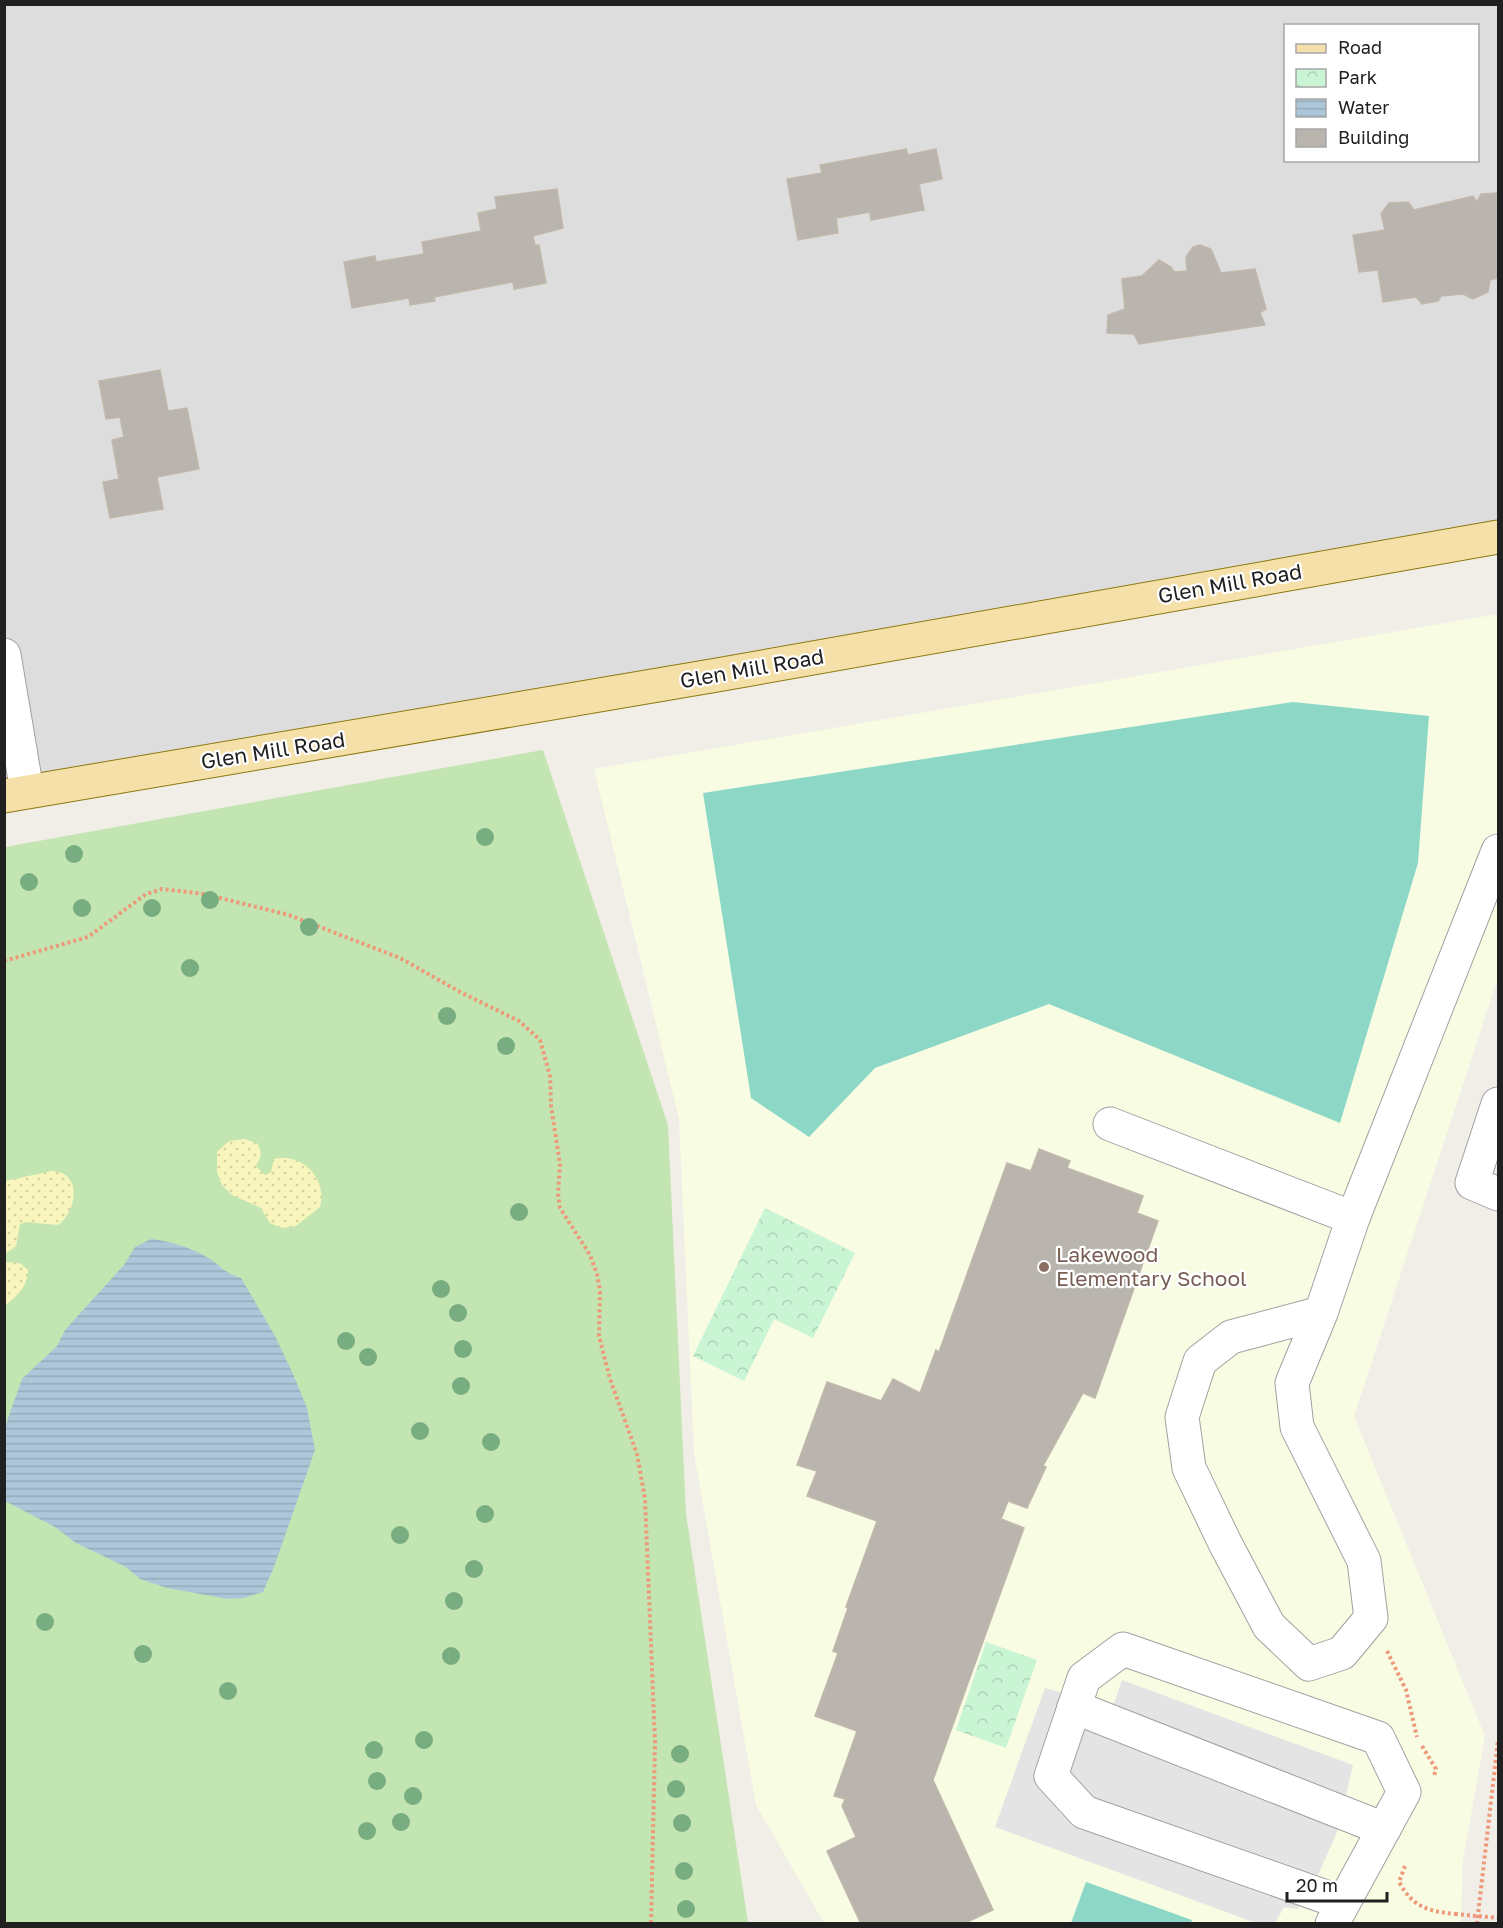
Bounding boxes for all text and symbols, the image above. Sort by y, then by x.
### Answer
legend [1284,24,1479,162]
text: Road [1338,36,1382,58]
text: Park [1338,66,1377,88]
text: Water [1338,96,1389,118]
text: Building [1338,126,1409,148]
street label: Glen Mill Road [1156,558,1304,608]
street label: Glen Mill Road [678,643,826,693]
street label: Glen Mill Road [199,726,347,774]
place label: Lakewood Elementary School [1056,1241,1247,1291]
marker: Lakewood Elementary School [1037,1260,1051,1274]
scale bar [1287,1865,1388,1903]
text: 20 m [1296,1874,1338,1896]

